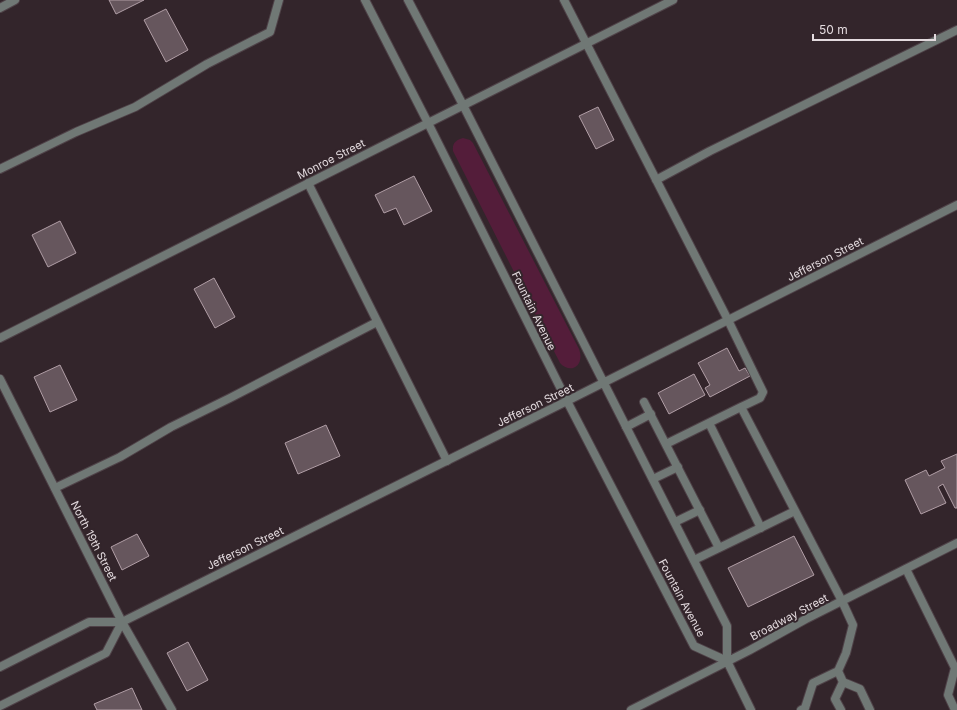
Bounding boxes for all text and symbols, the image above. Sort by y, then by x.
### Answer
scale bar [813,16,935,42]
text: 50 m [819,22,848,37]
street label: Monroe Street [295,136,368,182]
street label: Jefferson Street [785,234,866,284]
street label: Fountain Avenue [509,269,559,353]
street label: Jefferson Street [494,380,576,430]
street label: North 19th Street [68,499,120,584]
street label: Jefferson Street [204,523,286,573]
street label: Fountain Avenue [656,557,708,639]
street label: Broadway Street [748,590,831,643]

